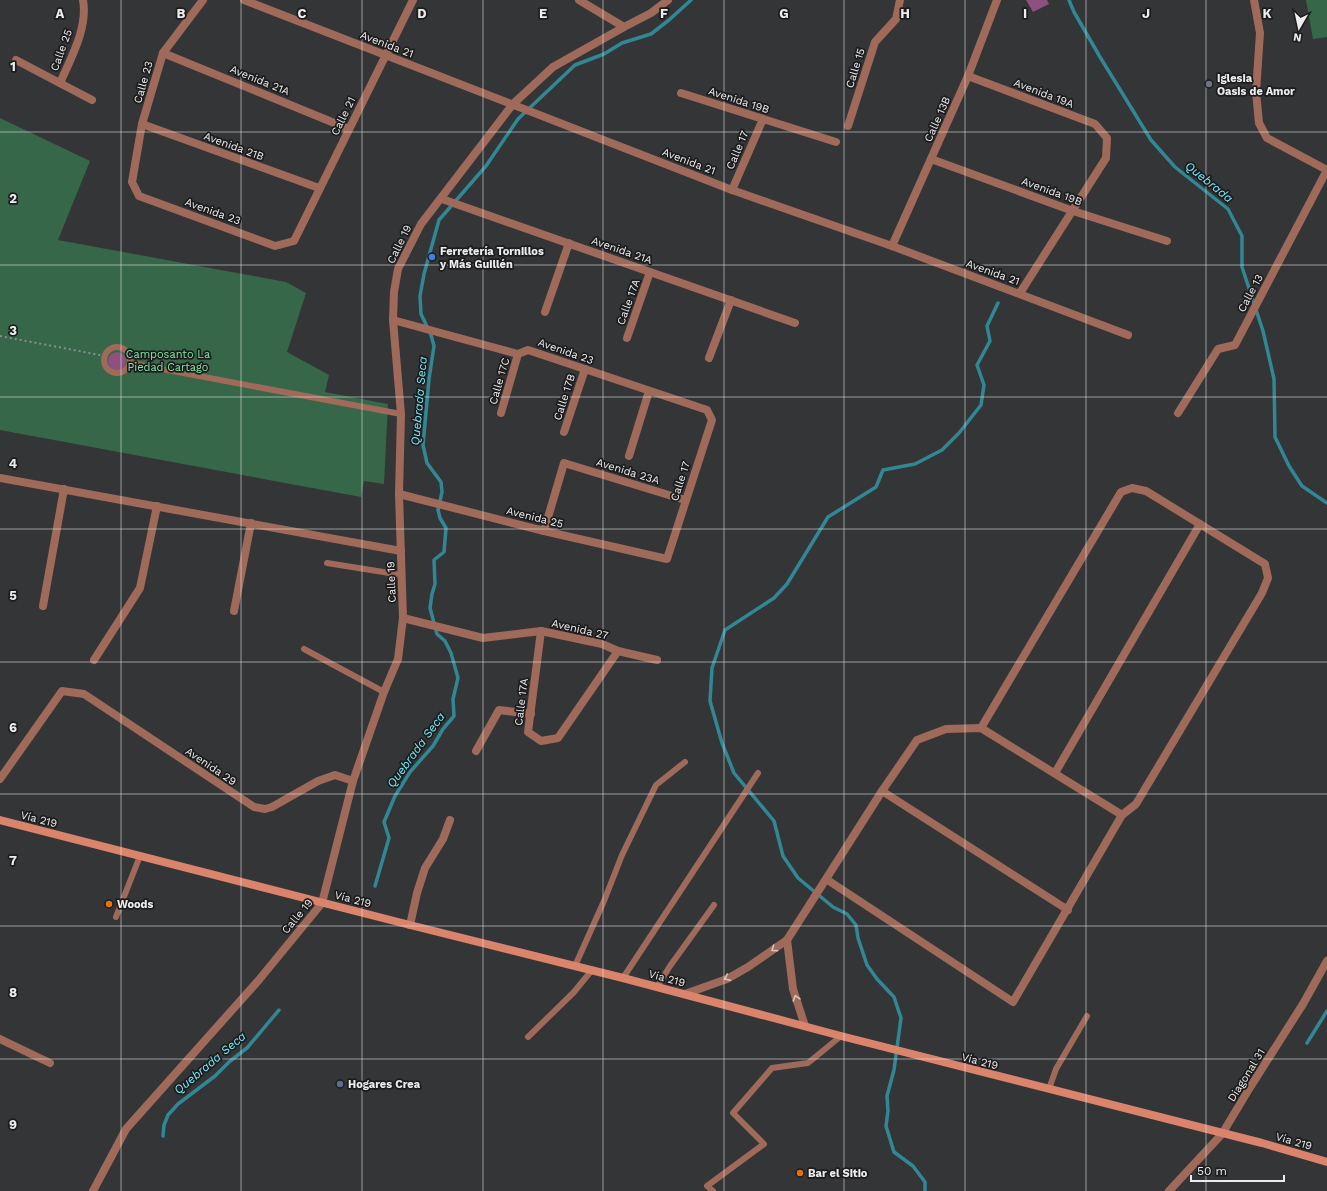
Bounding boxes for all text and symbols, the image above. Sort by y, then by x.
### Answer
text: A [56,6,65,21]
text: B [177,6,186,21]
text: C [298,6,307,21]
text: D [417,6,427,21]
text: E [539,6,547,21]
text: F [660,6,668,21]
text: G [779,6,789,21]
text: H [900,6,910,21]
text: I [1023,6,1027,21]
text: J [1142,6,1150,21]
text: K [1262,6,1272,21]
north arrow [1279,8,1319,48]
street label: Calle 25 [48,28,75,73]
street label: Avenida 21 [358,28,415,61]
text: N [1292,30,1303,44]
street label: Calle 15 [843,47,868,90]
text: 1 [10,59,16,74]
street label: Calle 23 [131,59,156,105]
street label: Avenida 21A [228,63,292,98]
place label: Iglesia Oasis de Amor [1217,72,1295,98]
street label: Avenida 19A [1012,76,1076,111]
marker: Iglesia Oasis de Amor [1204,79,1214,89]
street label: Avenida 19B [707,85,771,116]
street label: Calle 21 [329,95,358,138]
street label: Calle 13B [922,95,953,144]
street label: Calle 17 [723,129,751,172]
street label: Avenida 21B [202,130,266,163]
street label: Avenida 21 [660,145,717,178]
water label: Quebrada [1182,159,1236,206]
street label: Avenida 19B [1020,175,1084,208]
text: 2 [9,191,17,206]
street label: Avenida 23 [183,195,242,228]
street label: Calle 19 [385,223,414,266]
street label: Avenida 21A [590,234,654,267]
place label: Ferretería Tornillos y Más Guillén [439,245,544,271]
marker: Ferretería Tornillos y Más Guillén [427,252,437,262]
street label: Avenida 21 [964,257,1021,288]
street label: Calle 13 [1235,272,1266,314]
street label: Calle 17A [614,278,643,327]
text: 3 [9,323,17,338]
street label: Avenida 23 [536,336,595,367]
park label: Camposanto La Piedad Cartago [126,348,210,374]
water label: Quebrada Seca [408,355,430,446]
street label: Calle 17C [487,356,513,406]
street label: Calle 17B [551,372,578,422]
text: 4 [9,456,18,471]
street label: Avenida 23A [595,456,661,487]
street label: Calle 17 [668,460,693,503]
street label: Avenida 25 [505,504,565,531]
street label: Calle 19 [384,561,399,603]
text: 5 [9,588,17,603]
street label: Avenida 27 [550,617,609,642]
street label: Calle 17A [512,678,531,726]
water label: Quebrada Seca [384,709,448,790]
text: 6 [9,720,17,735]
street label: Avenida 29 [183,745,239,788]
street label: Vía 219 [19,809,59,830]
text: 7 [9,853,17,868]
street label: Vía 219 [333,889,373,910]
street label: Calle 19 [279,896,316,936]
place label: Woods [117,898,153,911]
marker: Woods [104,899,114,909]
one-way arrow [771,944,778,952]
street label: Vía 219 [647,967,687,990]
one-way arrow [724,973,732,981]
text: 8 [9,985,17,1000]
one-way arrow [792,995,801,1002]
water label: Quebrada Seca [171,1029,249,1097]
street label: Diagonal 31 [1225,1046,1268,1104]
street label: Vía 219 [960,1051,1000,1072]
place label: Hogares Crea [348,1078,421,1091]
marker: Hogares Crea [335,1079,345,1089]
text: 9 [9,1117,17,1132]
street label: Vía 219 [1274,1130,1314,1153]
scale bar [1191,1157,1284,1183]
text: 50 m [1197,1164,1227,1178]
place label: Bar el Sitio [808,1167,868,1180]
marker: Bar el Sitio [795,1168,805,1178]

